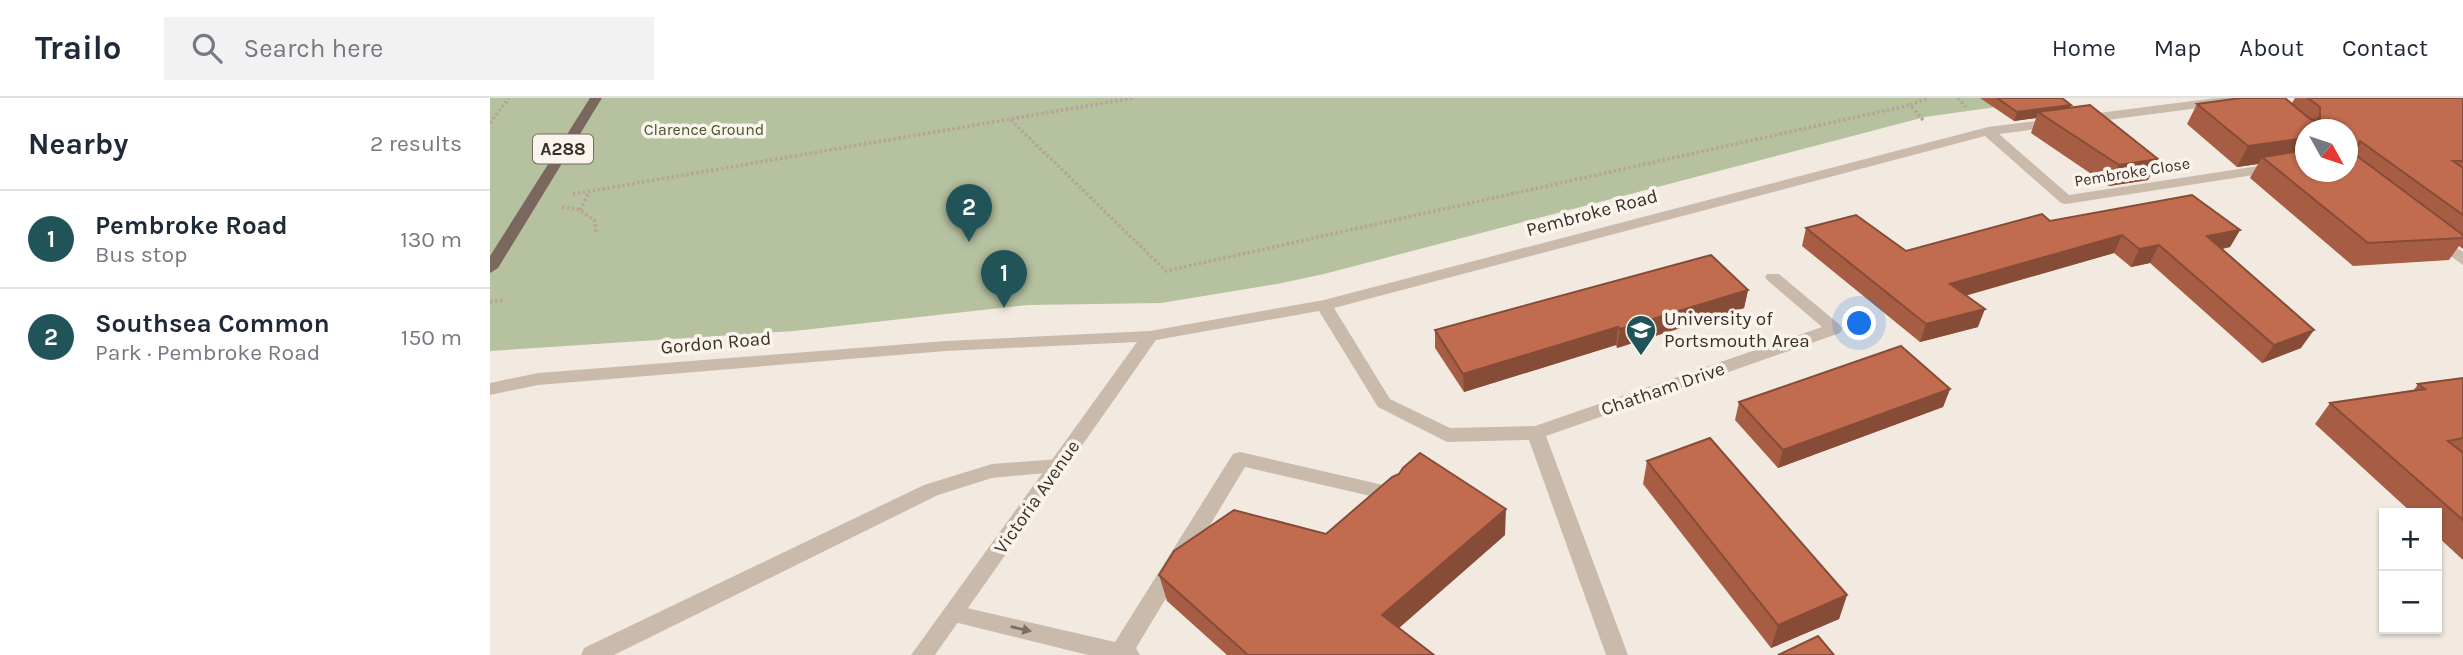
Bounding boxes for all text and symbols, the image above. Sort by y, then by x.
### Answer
search box [164,17,654,80]
text: Trailo [35,29,122,67]
icon: search [188,29,226,67]
text: Search here [244,33,383,64]
text: Home [2052,34,2116,62]
text: Map [2154,34,2201,62]
text: About [2239,34,2304,62]
text: Contact [2342,34,2428,62]
north arrow [2295,119,2358,182]
park label: Clarence Ground [644,120,764,139]
text: Nearby [28,126,128,162]
text: 2 results [370,130,462,157]
road number: A288 [533,134,593,164]
street label: Pembroke Close [2073,153,2191,191]
pin: 2 [946,184,992,242]
street label: Pembroke Road [1524,185,1660,241]
text: Pembroke Road [95,210,288,241]
text: 1 [47,226,55,253]
text: 130 m [400,226,462,253]
text: Bus stop [95,241,188,268]
pin: 1 [981,250,1027,308]
your location [1842,306,1876,340]
text: Southsea Common [95,308,330,339]
place label: University of Portsmouth Area [1664,308,1810,352]
school or university icon: University of Portsmouth Area [1624,313,1658,357]
text: 2 [44,324,58,351]
text: 150 m [401,324,462,351]
street label: Gordon Road [660,327,772,359]
text: Park · Pembroke Road [95,339,320,366]
street label: Chatham Drive [1598,358,1728,420]
street label: Victoria Avenue [990,436,1084,558]
map controls [2379,508,2442,634]
button: + [2379,508,2442,571]
button: − [2379,571,2442,634]
one-way arrow [1010,623,1032,634]

